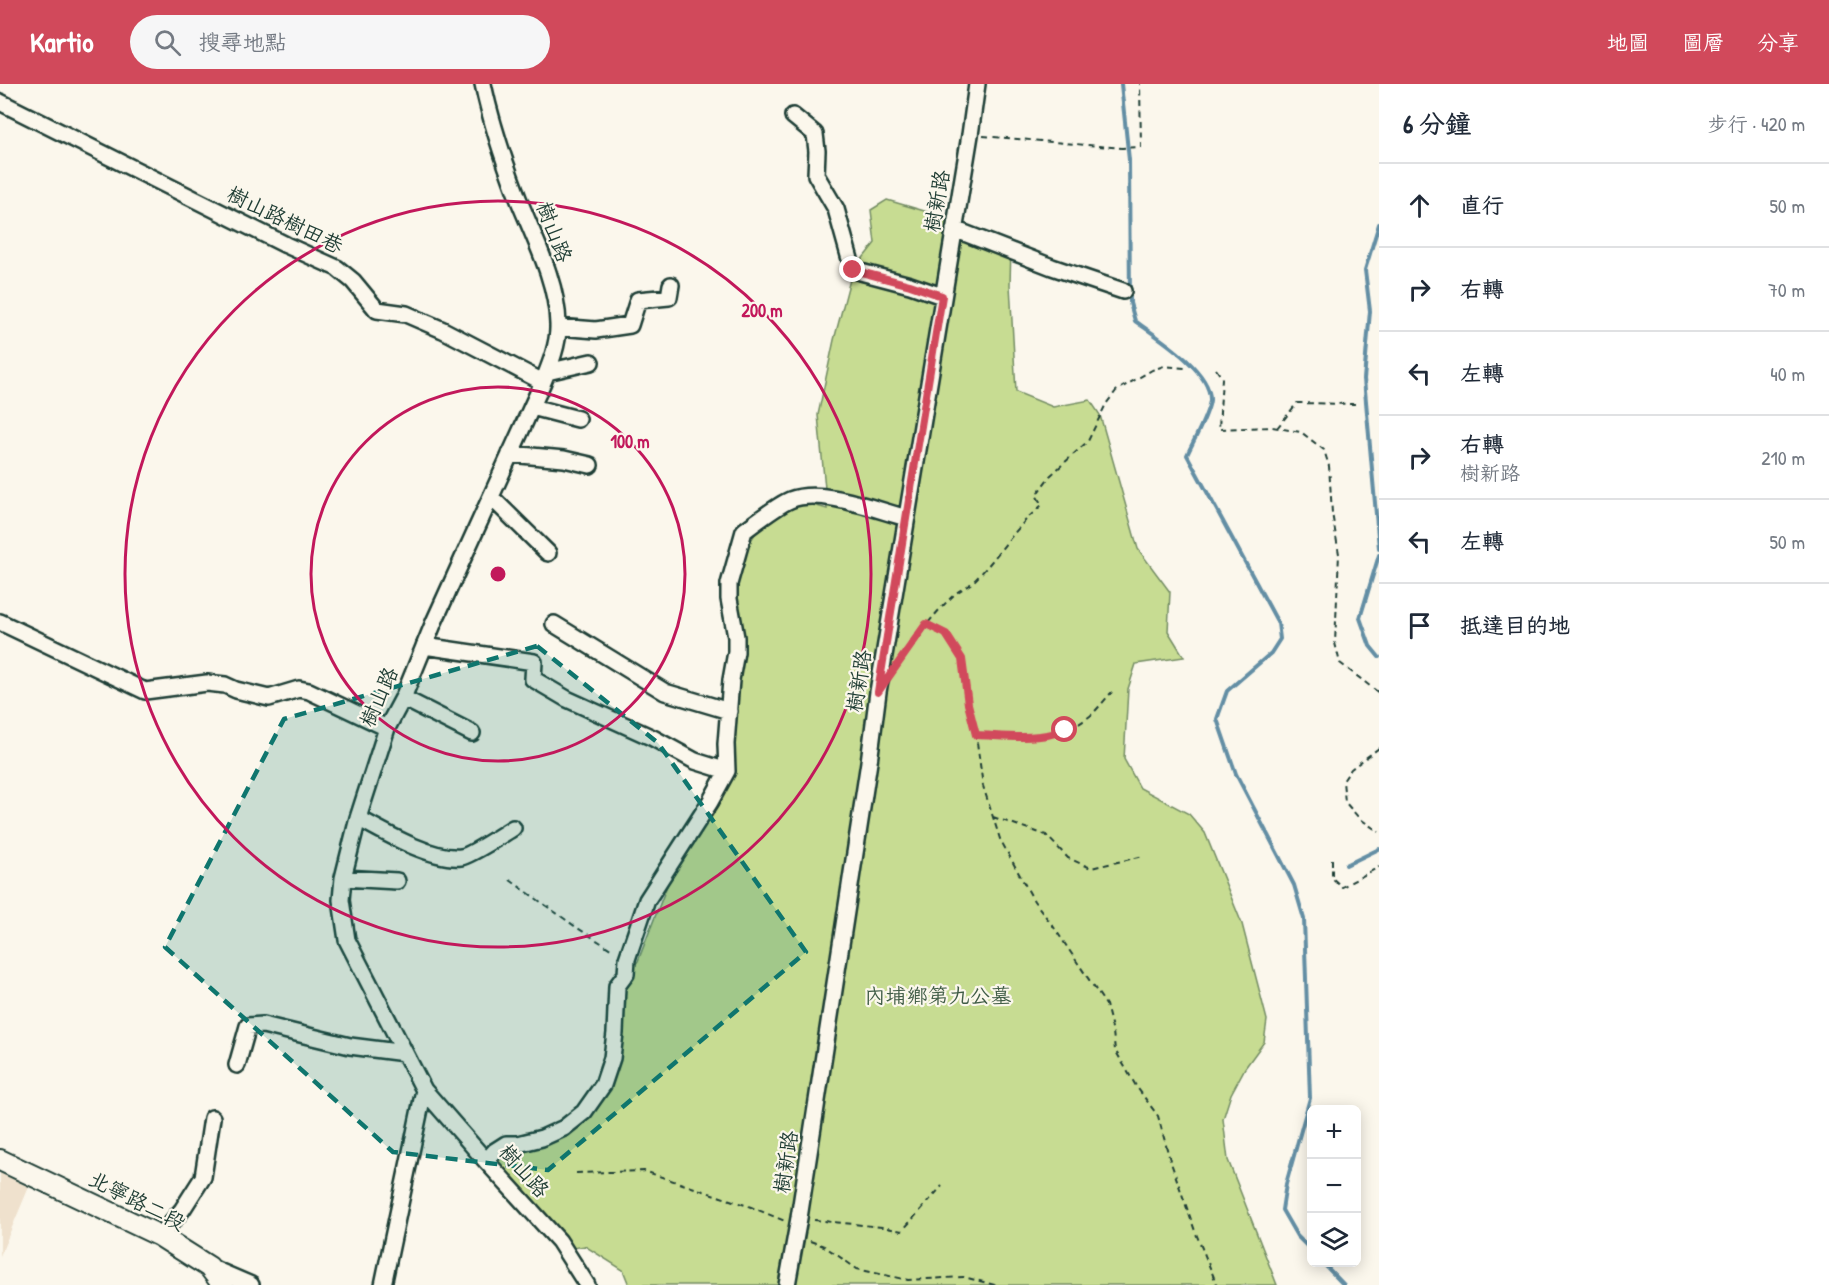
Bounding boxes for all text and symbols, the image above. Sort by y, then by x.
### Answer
search box [130,15,550,69]
text: Kartio [30,23,94,61]
icon: search [151,26,184,59]
text: 搜尋地點 [199,27,287,57]
text: 地圖 [1607,28,1649,57]
text: 圖層 [1682,28,1724,57]
text: 分享 [1757,28,1799,57]
text: 6 分鐘 [1403,106,1471,141]
text: 步行 · 420 m [1708,110,1805,137]
street label: 樹新路 [917,167,956,234]
street label: 樹山路樹田巷 [222,179,348,260]
icon: ahead [1403,189,1436,222]
text: 直行 [1460,190,1504,220]
text: 50 m [1769,192,1805,219]
street label: 樹山路 [530,197,579,266]
route end [839,256,865,282]
icon: right [1403,273,1436,306]
text: 右轉 [1460,274,1504,304]
text: 70 m [1768,276,1805,303]
text: 200 m [742,298,782,323]
icon: left [1403,357,1436,390]
text: 左轉 [1460,358,1504,388]
text: 40 m [1770,360,1805,387]
text: 100 m [610,429,650,454]
text: 右轉 [1460,429,1504,459]
icon: right [1403,441,1436,474]
text: 210 m [1761,444,1805,471]
text: 樹新路 [1460,459,1520,486]
icon: left [1403,525,1436,558]
text: 左轉 [1460,526,1504,556]
text: 50 m [1769,528,1805,555]
centre of rings [488,564,508,584]
icon: arrive [1403,609,1436,642]
text: 抵達目的地 [1460,610,1570,640]
street label: 樹新路 [839,648,878,714]
street label: 樹山路 [352,662,405,731]
route start [1051,716,1077,742]
park label: 內埔鄉第九公墓 [865,981,1012,1010]
map controls [1307,1105,1361,1267]
button: + [1307,1105,1361,1159]
street label: 樹新路 [767,1129,804,1195]
street label: 樹山路 [493,1138,556,1204]
button: − [1307,1159,1361,1213]
street label: 北寧路二段 [84,1164,191,1237]
button: layers [1307,1213,1361,1267]

